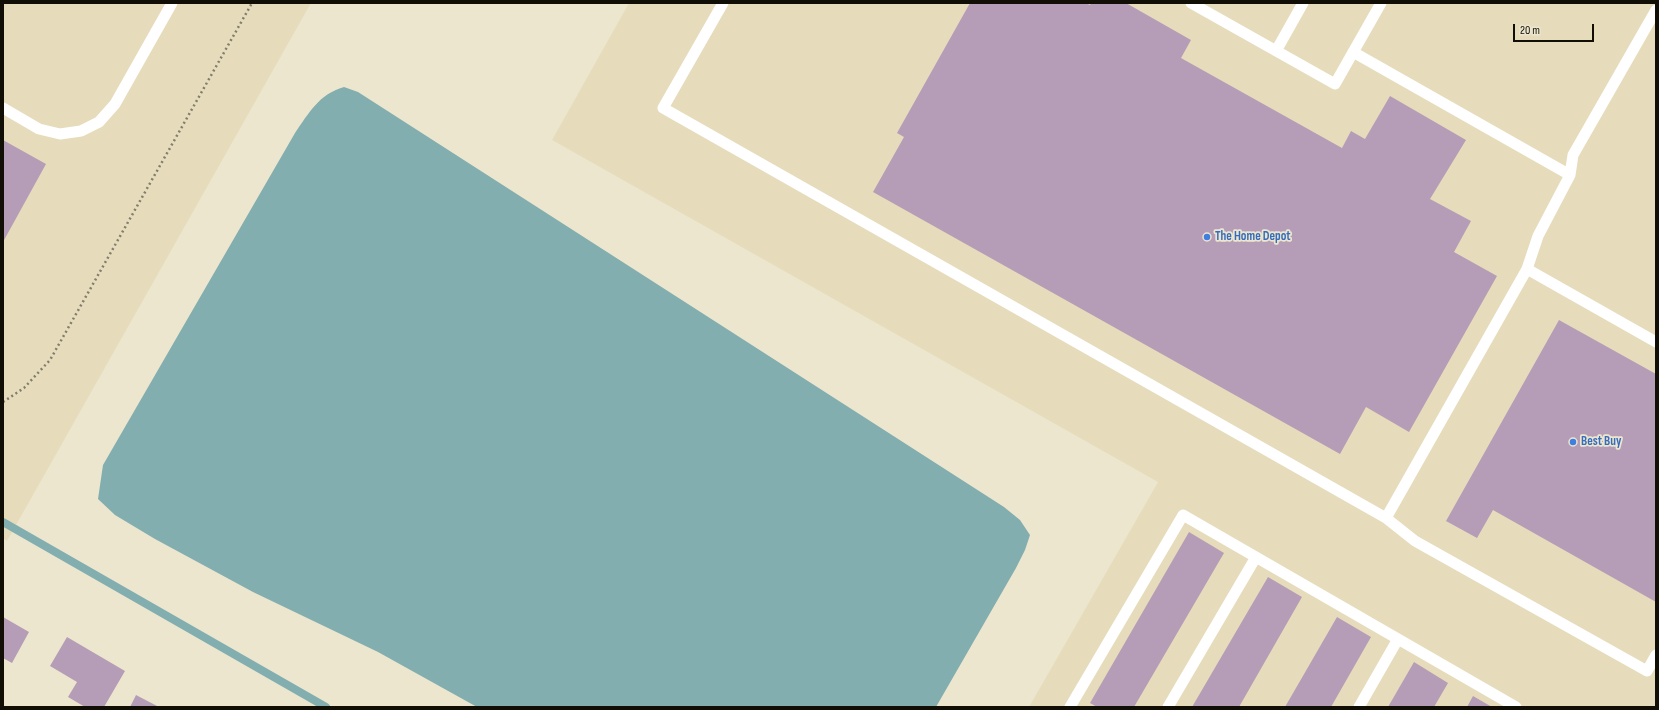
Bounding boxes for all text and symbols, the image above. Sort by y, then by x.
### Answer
scale bar [1515,16,1596,42]
text: 20 m [1520,23,1540,38]
place label: The Home Depot [1215,229,1291,245]
marker: The Home Depot [1202,232,1212,242]
place label: Best Buy [1581,434,1621,450]
marker: Best Buy [1568,437,1578,447]

